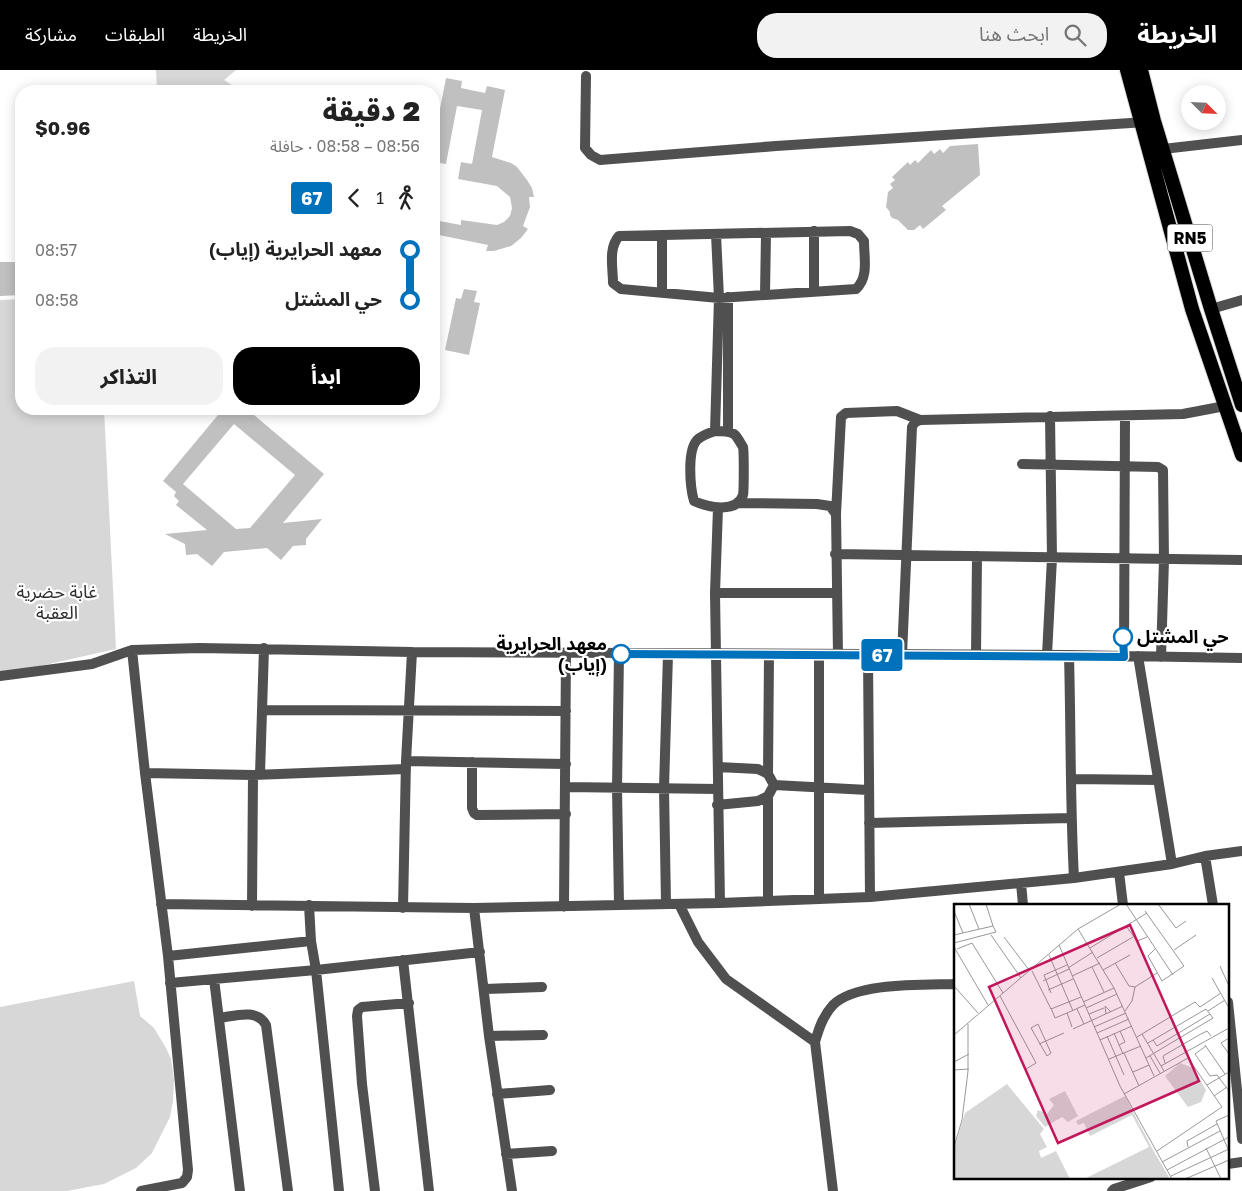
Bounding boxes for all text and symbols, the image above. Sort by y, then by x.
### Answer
search box [757,13,1107,58]
text: الخريطة [1137,19,1217,48]
icon: search [1061,21,1089,49]
text: ابحث هنا [979,22,1049,45]
text: مشاركة [25,23,77,45]
text: الطبقات [105,23,165,45]
text: الخريطة [193,23,247,45]
north arrow [1181,85,1226,130]
map controls [1181,85,1226,130]
text: 2 دقيقة [323,94,420,127]
text: $0.96 [35,116,90,139]
text: 08:56 – 08:58 · حافلة [270,136,420,156]
icon: back [340,184,368,212]
icon: walk [392,184,420,212]
text: 67 [301,187,322,209]
text: 1 [376,188,384,208]
road number: RN5 [1168,224,1212,252]
text: معهد الحرايرية (إياب) [209,237,382,260]
text: 08:57 [35,240,77,260]
text: حي المشتل [285,287,382,310]
text: 08:58 [35,290,79,310]
button: التذاكر [35,347,223,405]
button: ابدأ [233,347,420,405]
park label: غابة حضرية العقبة [17,580,97,623]
place label: حي المشتل [1137,625,1229,651]
marker: حي المشتل [1113,627,1133,647]
place label: معهد الحرايرية (إياب) [496,632,607,677]
line badge: 67 [860,639,904,671]
marker: معهد الحرايرية (إياب) [611,644,631,664]
text: 67 [871,644,893,666]
inset map [954,904,1230,1178]

